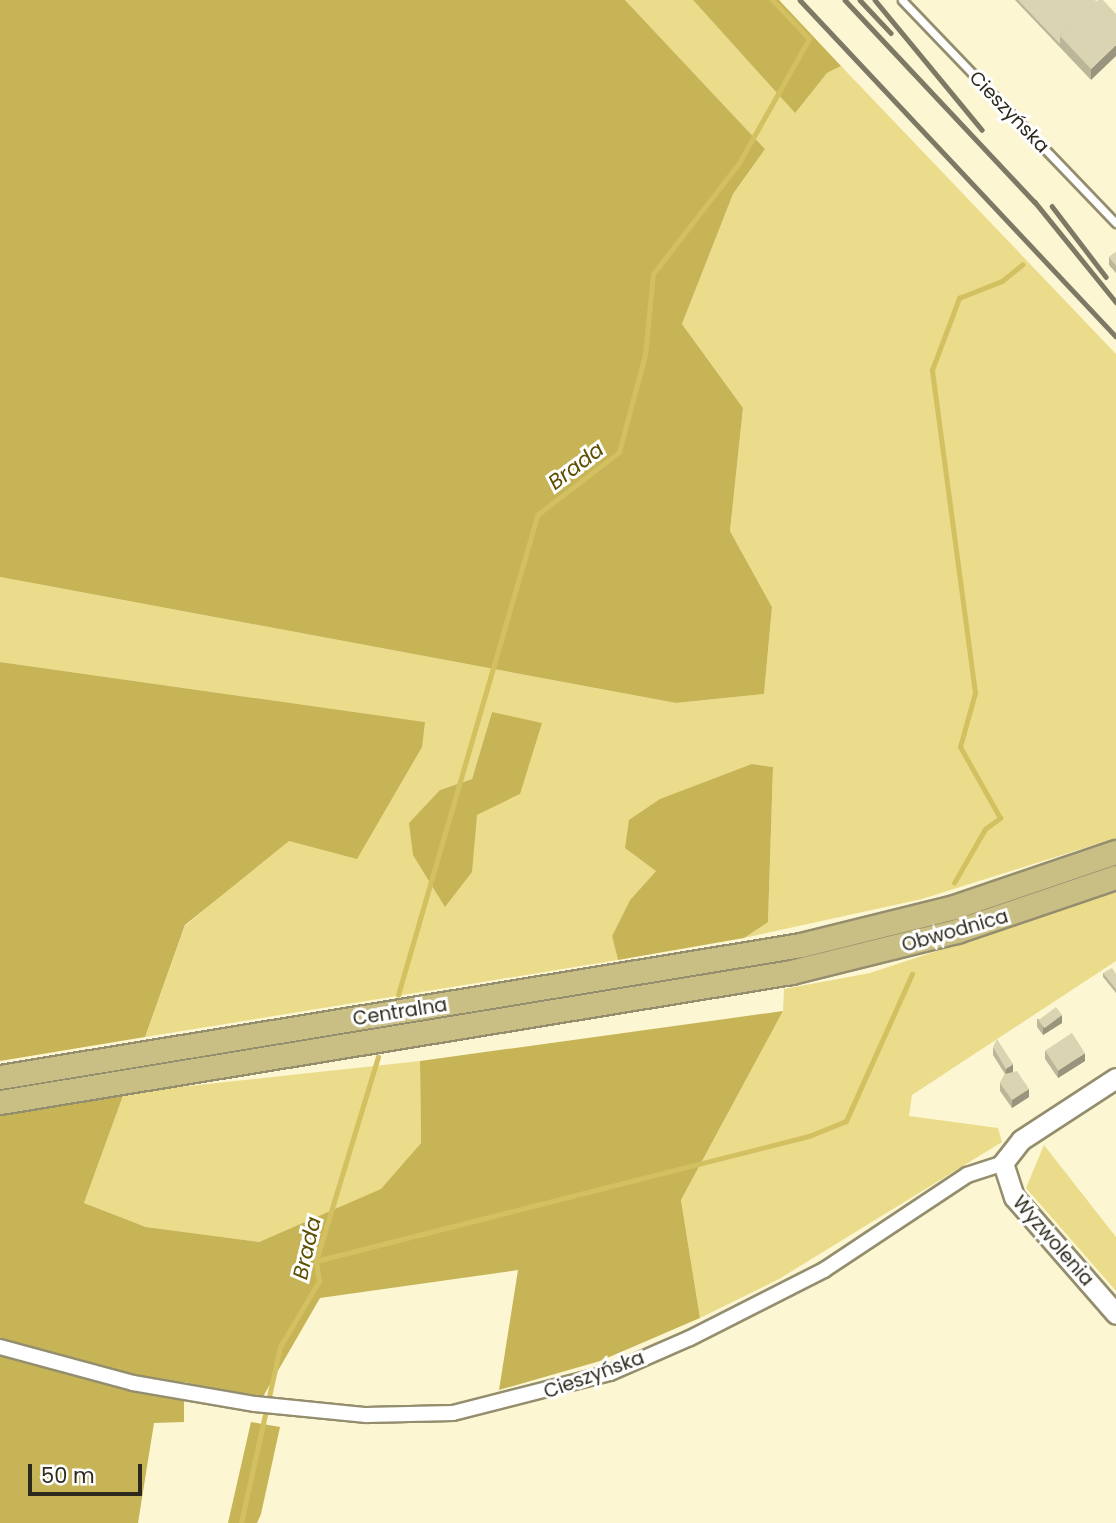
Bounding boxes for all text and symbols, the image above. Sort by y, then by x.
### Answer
street label: Cieszyńska [964,66,1054,158]
water label: Brada [543,437,609,495]
street label: Obwodnica [899,905,1011,957]
street label: Centralna [351,993,449,1031]
street label: Wyzwolenia [1008,1191,1098,1291]
water label: Brada [288,1214,326,1282]
street label: Cieszyńska [541,1346,647,1404]
scale bar [32,1450,145,1494]
text: 50 m [41,1461,95,1490]

